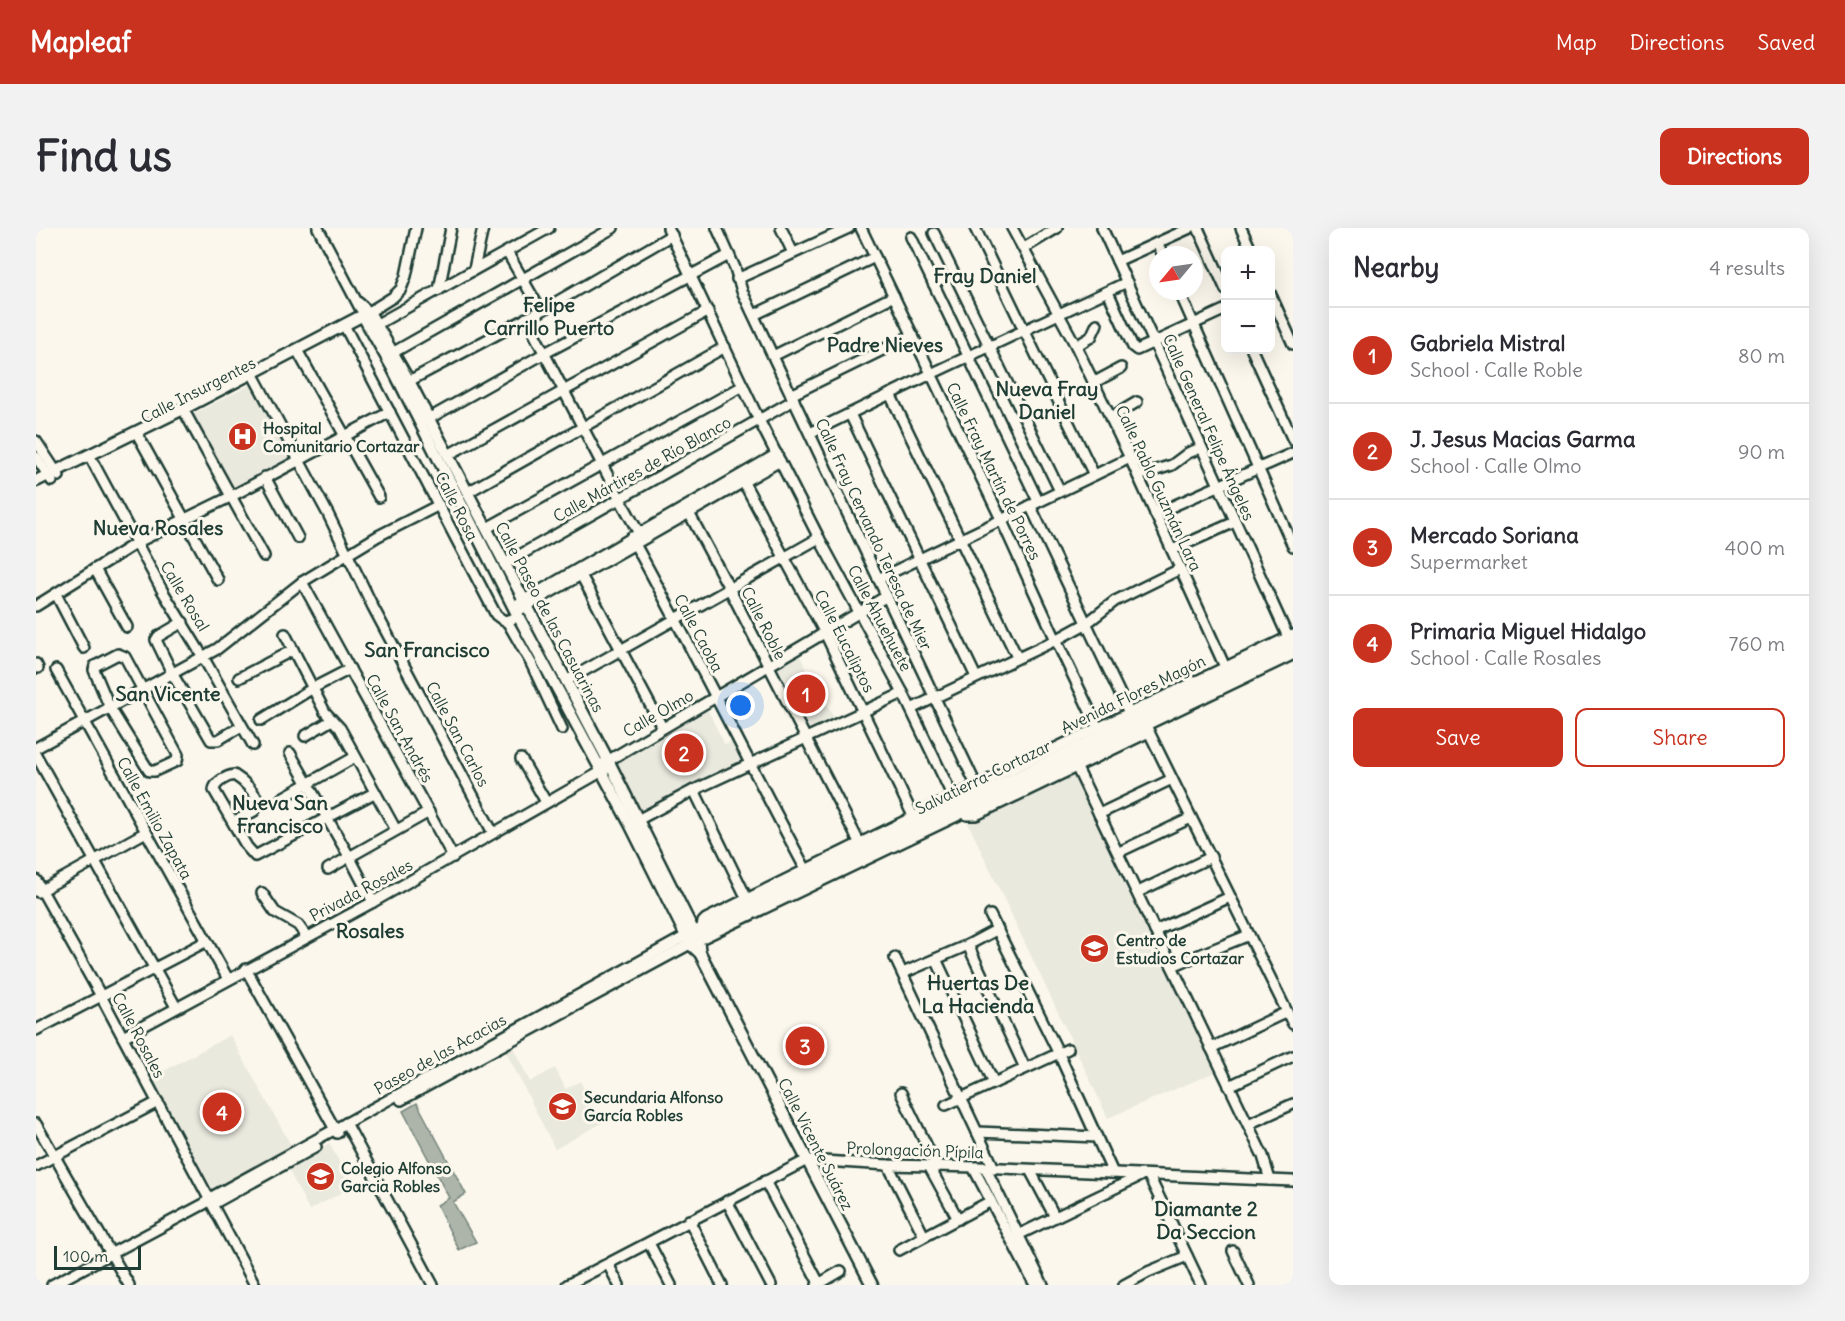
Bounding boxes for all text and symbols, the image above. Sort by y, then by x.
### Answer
text: Mapleaf [30,24,131,60]
text: Map [1556,29,1597,56]
text: Directions [1630,29,1724,56]
text: Saved [1757,29,1815,56]
button: Directions [1660,128,1809,185]
text: Find us [36,130,172,182]
north arrow [1149,246,1203,300]
map controls [1221,246,1275,354]
button: + [1221,246,1275,300]
text: Nearby [1353,251,1439,284]
text: 4 results [1709,255,1785,280]
district label: Fray Daniel [934,263,1036,288]
district label: Felipe Carrillo Puerto [484,292,614,340]
button: − [1221,300,1275,354]
text: Gabriela Mistral [1410,329,1565,357]
street label: Calle General Felipe Ángeles [1159,331,1259,523]
district label: Padre Nieves [827,332,943,357]
text: 1 [1369,343,1376,368]
text: 80 m [1738,343,1785,368]
street label: Calle Insurgentes [137,352,259,428]
text: School · Calle Roble [1410,357,1583,382]
district label: Nueva Fray Daniel [996,376,1098,424]
street label: Calle Fray Martín de Porres [942,379,1046,563]
street label: Calle Pablo Guzmán Lara [1112,402,1206,574]
street label: Calle Mártires de Río Blanco [550,412,734,526]
street label: Calle Fray Cervando Teresa de Mier [811,415,937,654]
place label: Hospital Comunitario Cortazar [263,418,420,456]
hospital icon: Hospital Comunitario Cortazar [226,421,258,453]
text: J. Jesus Macias Garma [1410,425,1635,453]
text: 2 [1367,439,1378,464]
text: 90 m [1738,439,1785,464]
text: School · Calle Olmo [1410,453,1581,478]
street label: Calle Rosa [431,468,483,544]
district label: Nueva Rosales [93,515,223,540]
street label: Calle Paseo de las Casuarinas [491,518,609,716]
text: Mercado Soriana [1410,521,1579,549]
text: 3 [1367,535,1378,560]
text: 400 m [1725,535,1785,560]
text: Supermarket [1410,549,1528,574]
street label: Calle Rosal [156,557,214,635]
street label: Calle Ahuehuete [844,562,916,674]
street label: Calle Roble [737,583,791,663]
street label: Calle Eucaliptos [811,586,879,696]
street label: Calle Caoba [670,591,728,675]
text: Primaria Miguel Hidalgo [1410,617,1646,645]
text: 4 [1367,631,1378,656]
text: 760 m [1728,631,1785,656]
district label: San Francisco [364,637,490,662]
text: School · Calle Rosales [1410,645,1601,670]
street label: Avenida Flores Magón [1057,650,1209,738]
street label: Calle San Andrés [362,670,438,786]
pin: 1 [786,672,826,716]
street label: Calle San Carlos [422,678,494,790]
district label: San Vicente [115,681,221,706]
street label: Calle Olmo [619,685,697,741]
your location [726,691,755,720]
button: Save [1353,708,1563,767]
button: Share [1575,708,1785,767]
pin: 2 [664,730,704,776]
street label: Salvatierra-Cortazar [912,735,1054,818]
street label: Calle Emilio Zapata [113,753,197,883]
district label: Nueva San Francisco [232,790,328,838]
street label: Privada Rosales [306,854,416,926]
district label: Rosales [336,918,404,943]
place label: Centro de Estudios Cortazar [1116,930,1245,968]
school or university icon: Centro de Estudios Cortazar [1079,933,1111,965]
district label: Huertas De La Hacienda [922,970,1035,1018]
street label: Calle Rosales [108,989,170,1081]
street label: Paseo de las Acacias [370,1009,510,1099]
pin: 3 [786,1024,824,1068]
street label: Calle Vicente Suárez [774,1075,858,1214]
place label: Secundaria Alfonso García Robles [584,1087,723,1125]
pin: 4 [202,1090,242,1134]
school or university icon: Secundaria Alfonso García Robles [547,1090,579,1122]
street label: Prolongación Pípila [846,1138,984,1162]
place label: Colegio Alfonso Garcia Robles [341,1158,451,1196]
school or university icon: Colegio Alfonso Garcia Robles [304,1161,336,1193]
district label: Diamante 2 Da Seccion [1154,1196,1258,1244]
scale bar [54,1243,141,1270]
text: 100 m [63,1246,108,1266]

